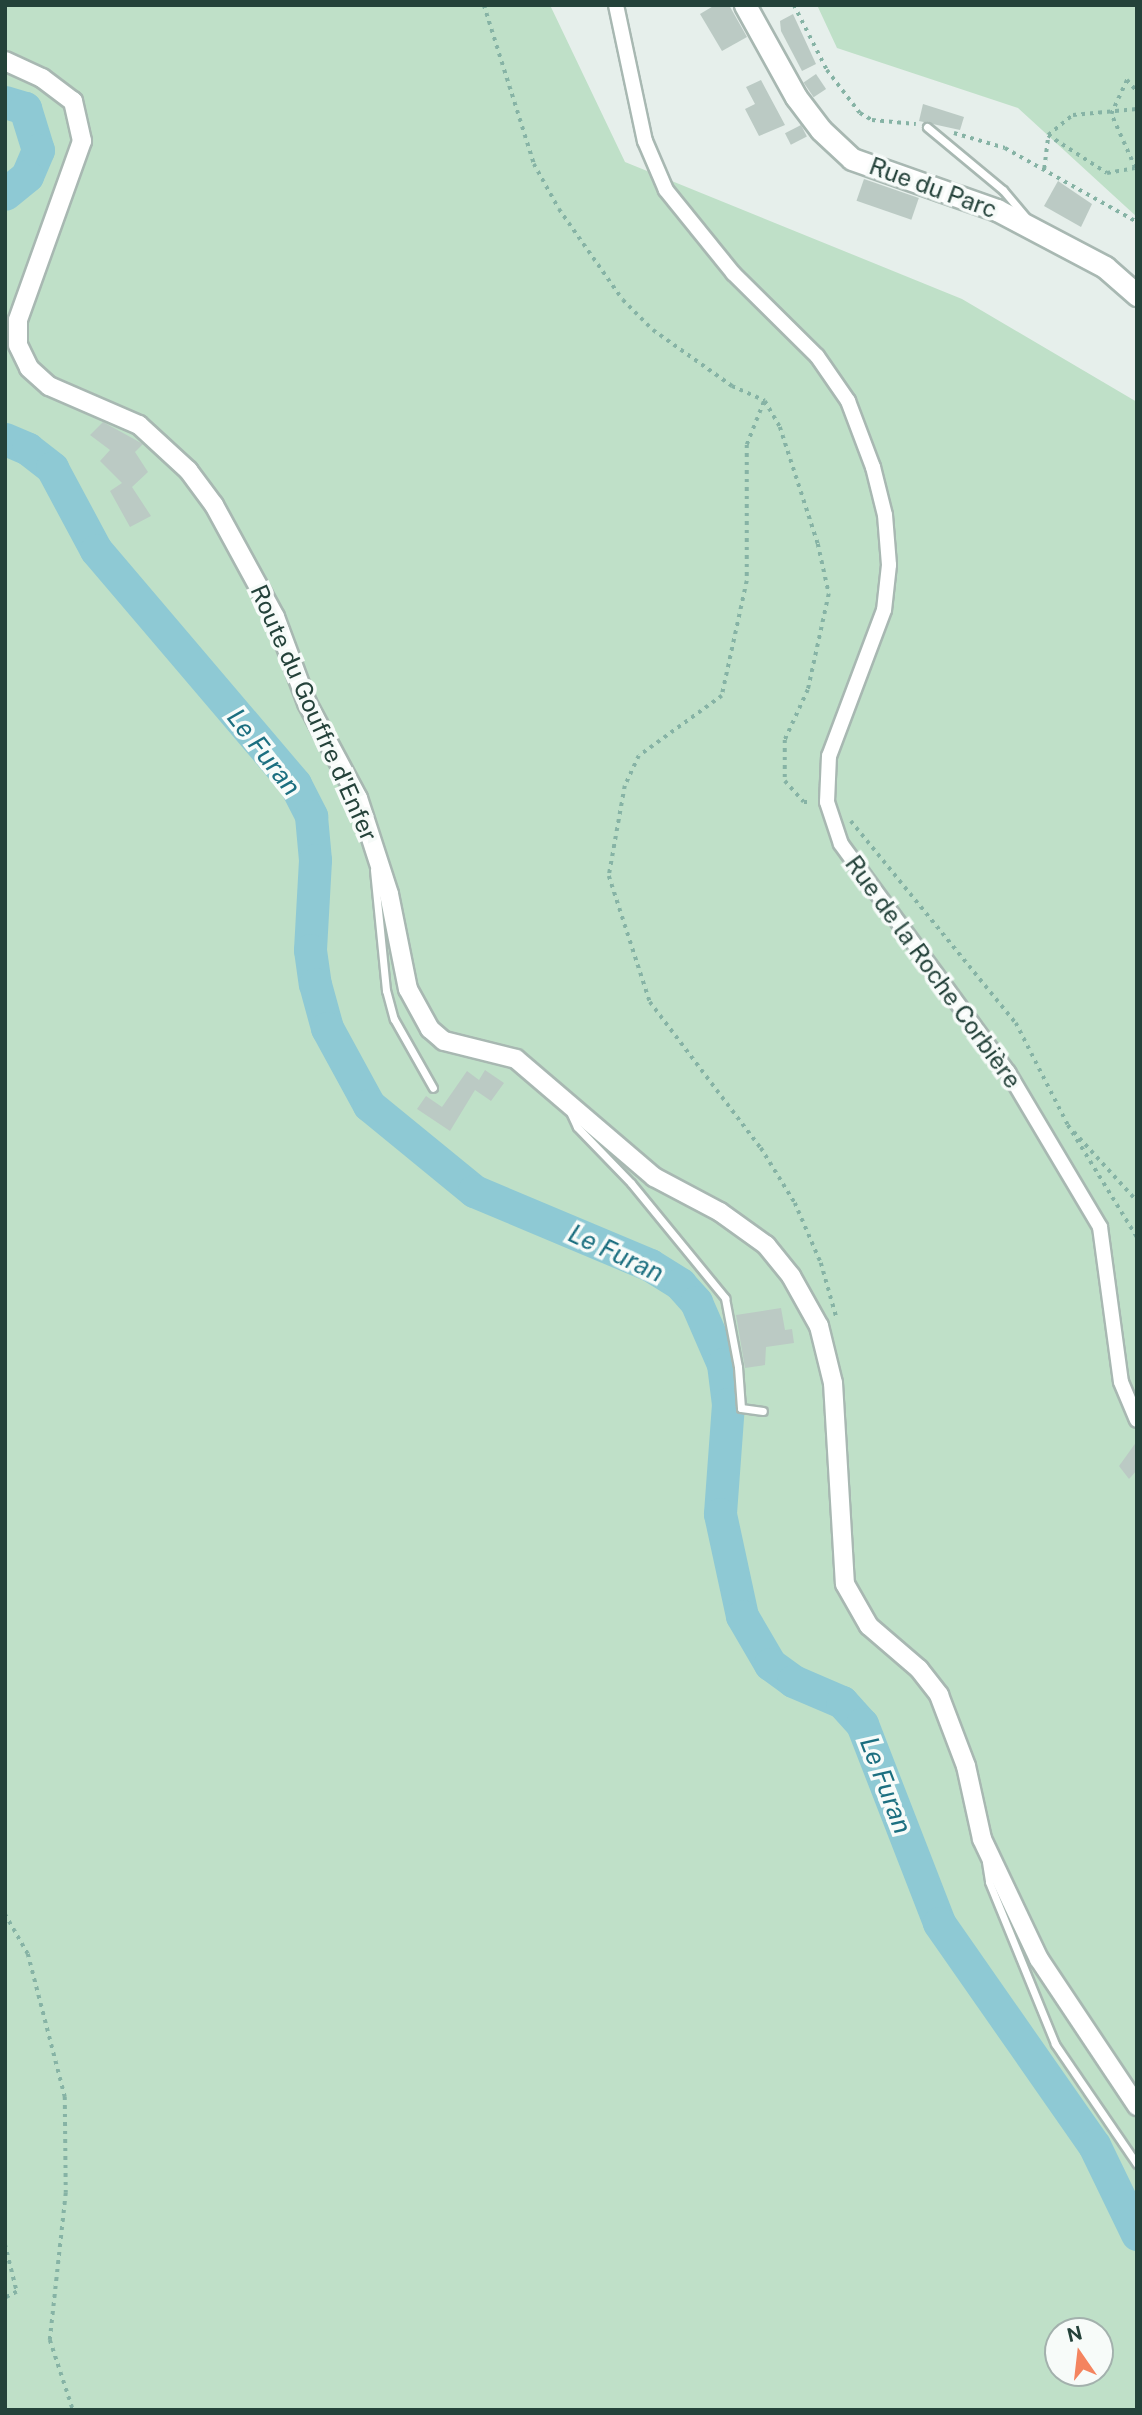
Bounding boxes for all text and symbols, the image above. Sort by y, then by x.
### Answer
street label: Rue du Parc [865,152,1001,224]
street label: Route du Gouffre d'Enfer [244,580,384,846]
water label: Le Furan [220,702,308,802]
street label: Rue de la Roche Corbière [839,850,1027,1094]
water label: Le Furan [563,1217,669,1289]
water label: Le Furan [853,1732,919,1838]
north arrow [1044,2317,1114,2387]
text: N [1065,2321,1084,2346]

